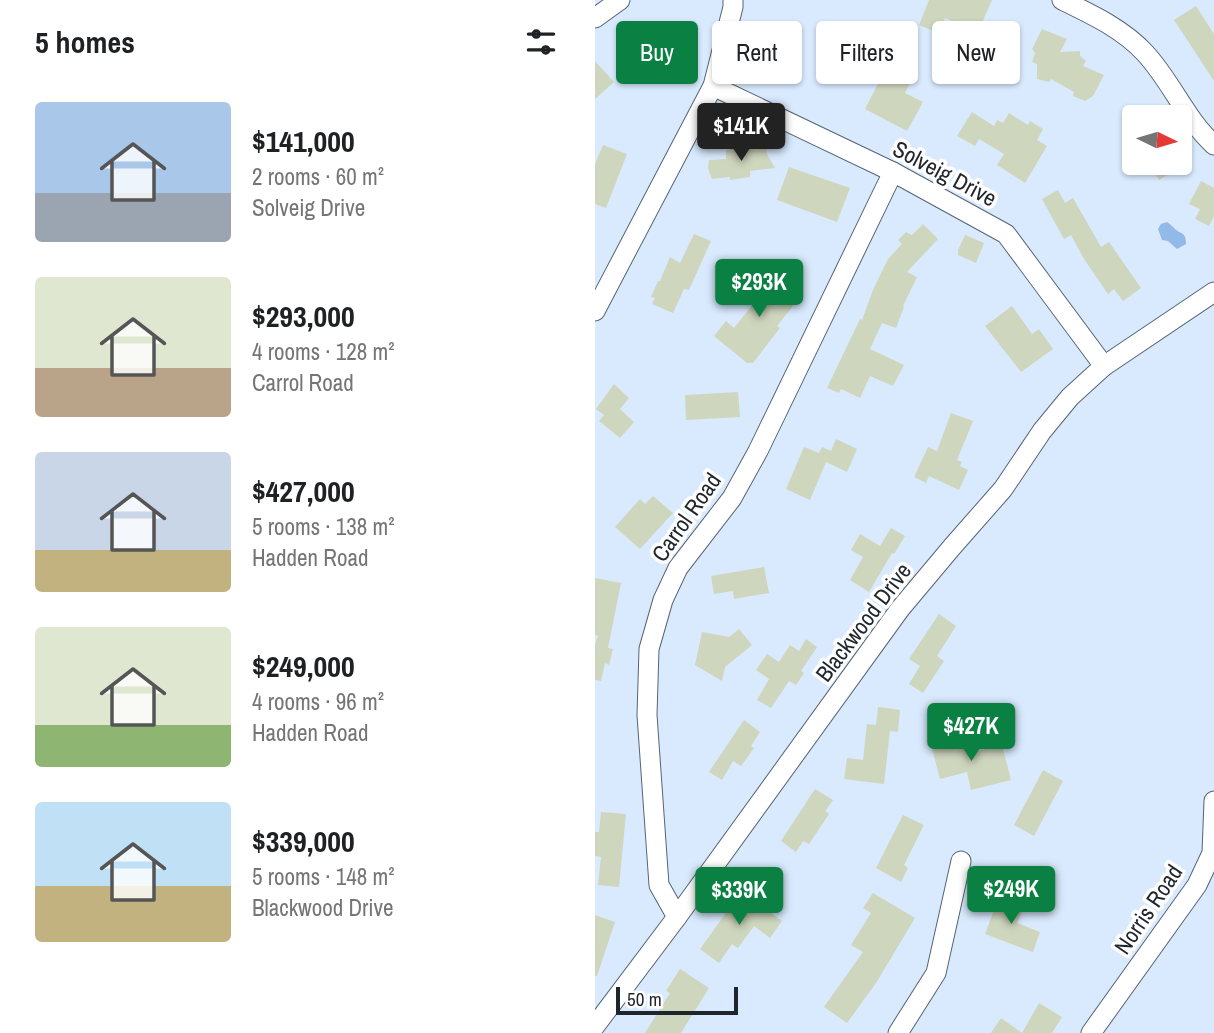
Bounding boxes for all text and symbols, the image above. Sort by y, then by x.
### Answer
chip: Buy [616,21,698,84]
chip: Rent [712,21,802,84]
chip: Filters [816,21,918,84]
chip: New [932,21,1020,84]
text: 5 homes [35,22,135,62]
icon: filters [522,23,560,61]
pin: $141K [692,104,790,163]
north arrow [1122,105,1192,175]
map controls [1122,105,1192,175]
text: $141K [713,110,769,141]
text: $141,000 [252,121,355,161]
icon: home [91,130,175,214]
street label: Solveig Drive [888,133,1002,213]
text: 2 rooms · 60 m² [252,161,384,192]
text: Solveig Drive [252,192,365,223]
pin: $293K [710,260,808,319]
text: $293K [731,266,787,297]
text: $293,000 [252,296,355,336]
icon: home [91,305,175,389]
text: 4 rooms · 128 m² [252,336,395,367]
text: Carrol Road [252,367,354,398]
street label: Carrol Road [644,466,728,568]
text: $427,000 [252,471,355,511]
icon: home [91,480,175,564]
text: 5 rooms · 138 m² [252,511,395,542]
text: Hadden Road [252,542,368,573]
street label: Blackwood Drive [808,556,918,688]
text: $249,000 [252,646,355,686]
icon: home [91,655,175,739]
text: 4 rooms · 96 m² [252,686,384,717]
pin: $427K [922,704,1020,763]
text: $427K [943,710,999,741]
text: Hadden Road [252,717,368,748]
text: $339,000 [252,821,355,861]
icon: home [91,830,175,914]
street label: Norris Road [1107,858,1189,960]
text: 5 rooms · 148 m² [252,861,395,892]
pin: $249K [962,866,1060,926]
pin: $339K [690,867,788,927]
text: $249K [983,873,1039,904]
text: $339K [711,874,767,905]
text: Blackwood Drive [252,892,394,923]
scale bar [616,984,739,1016]
text: 50 m [627,986,662,1012]

